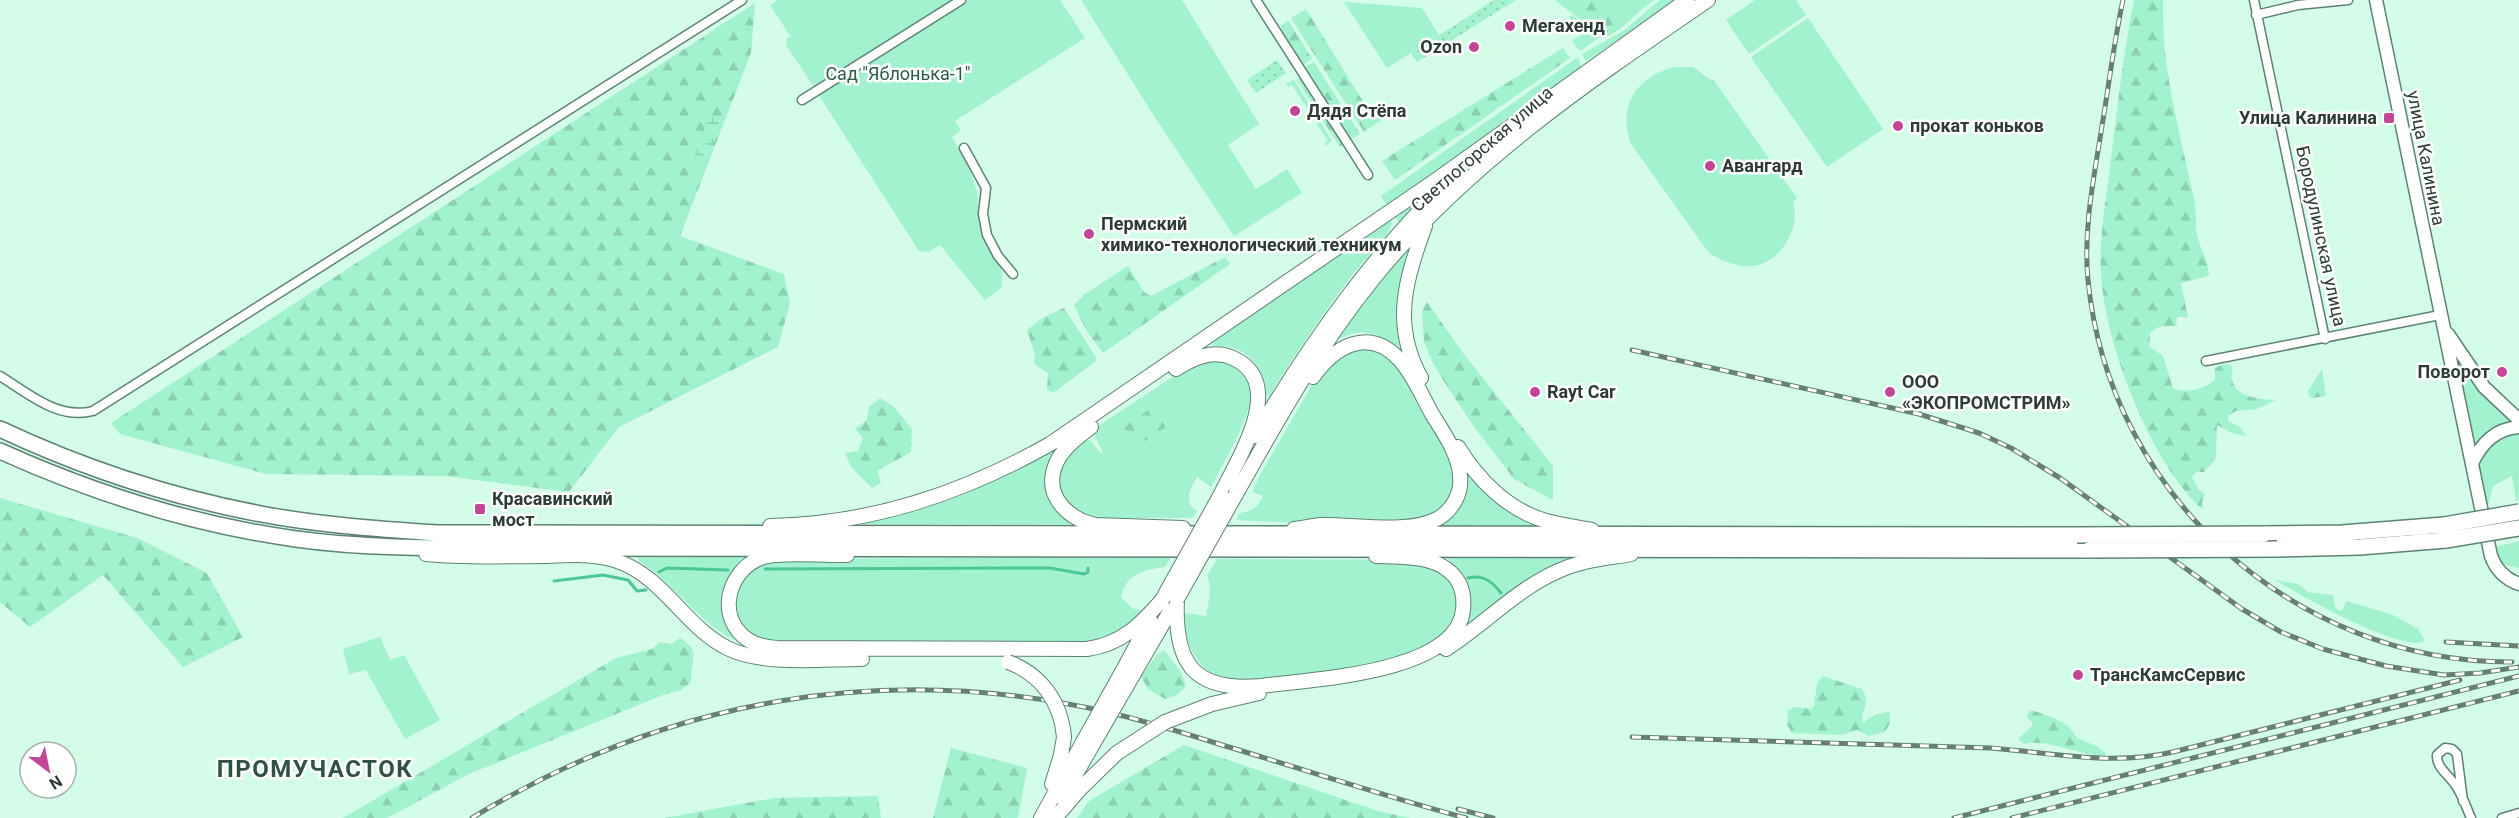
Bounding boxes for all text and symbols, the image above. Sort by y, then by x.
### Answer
place label: Мегахенд [1522,15,1606,36]
marker: Мегахенд [1503,19,1517,33]
place label: Ozon [1420,36,1462,57]
marker: Ozon [1467,40,1481,54]
park label: Сад "Яблонька-1" [825,63,971,84]
street label: Светлогорская улица [1407,81,1557,216]
street label: улица Калинина [2403,89,2450,227]
place label: Дядя Стёпа [1307,100,1407,121]
marker: Дядя Стёпа [1288,104,1302,118]
place label: Улица Калинина [2239,107,2377,128]
marker: Улица Калинина [2382,111,2396,125]
place label: прокат коньков [1910,115,2044,136]
marker: прокат коньков [1891,119,1905,133]
street label: Бородулинская улица [2292,144,2351,328]
place label: Авангард [1722,155,1803,176]
marker: Авангард [1703,159,1717,173]
place label: Пермский химико-технологический техникум [1101,213,1402,255]
marker: Пермский химико-технологический техникум [1082,227,1096,241]
place label: Поворот [2418,361,2490,382]
marker: Поворот [2495,365,2509,379]
place label: ООО «ЭКОПРОМСТРИМ» [1902,371,2071,413]
place label: Rayt Car [1547,381,1616,402]
marker: Rayt Car [1528,385,1542,399]
marker: ООО «ЭКОПРОМСТРИМ» [1883,385,1897,399]
place label: Красавинский мост [492,488,613,530]
marker: Красавинский мост [473,502,487,516]
place label: ТрансКамсСервис [2090,664,2245,685]
marker: ТрансКамсСервис [2071,668,2085,682]
north arrow [18,740,78,800]
district label: ПРОМУЧАСТОК [217,755,413,783]
text: N [46,771,66,793]

